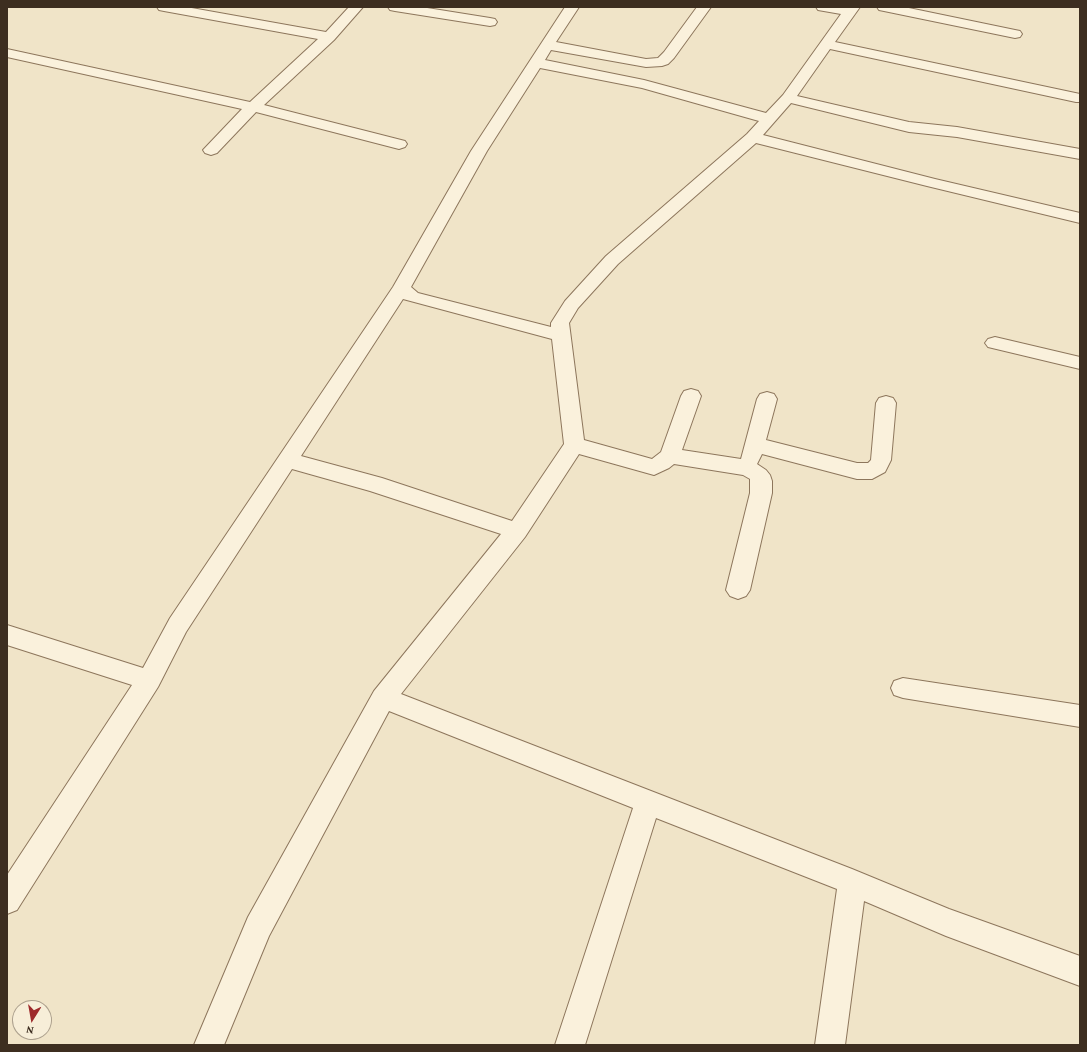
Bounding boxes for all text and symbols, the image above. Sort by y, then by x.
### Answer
north arrow [12,1000,52,1040]
text: N [25,1024,35,1037]

